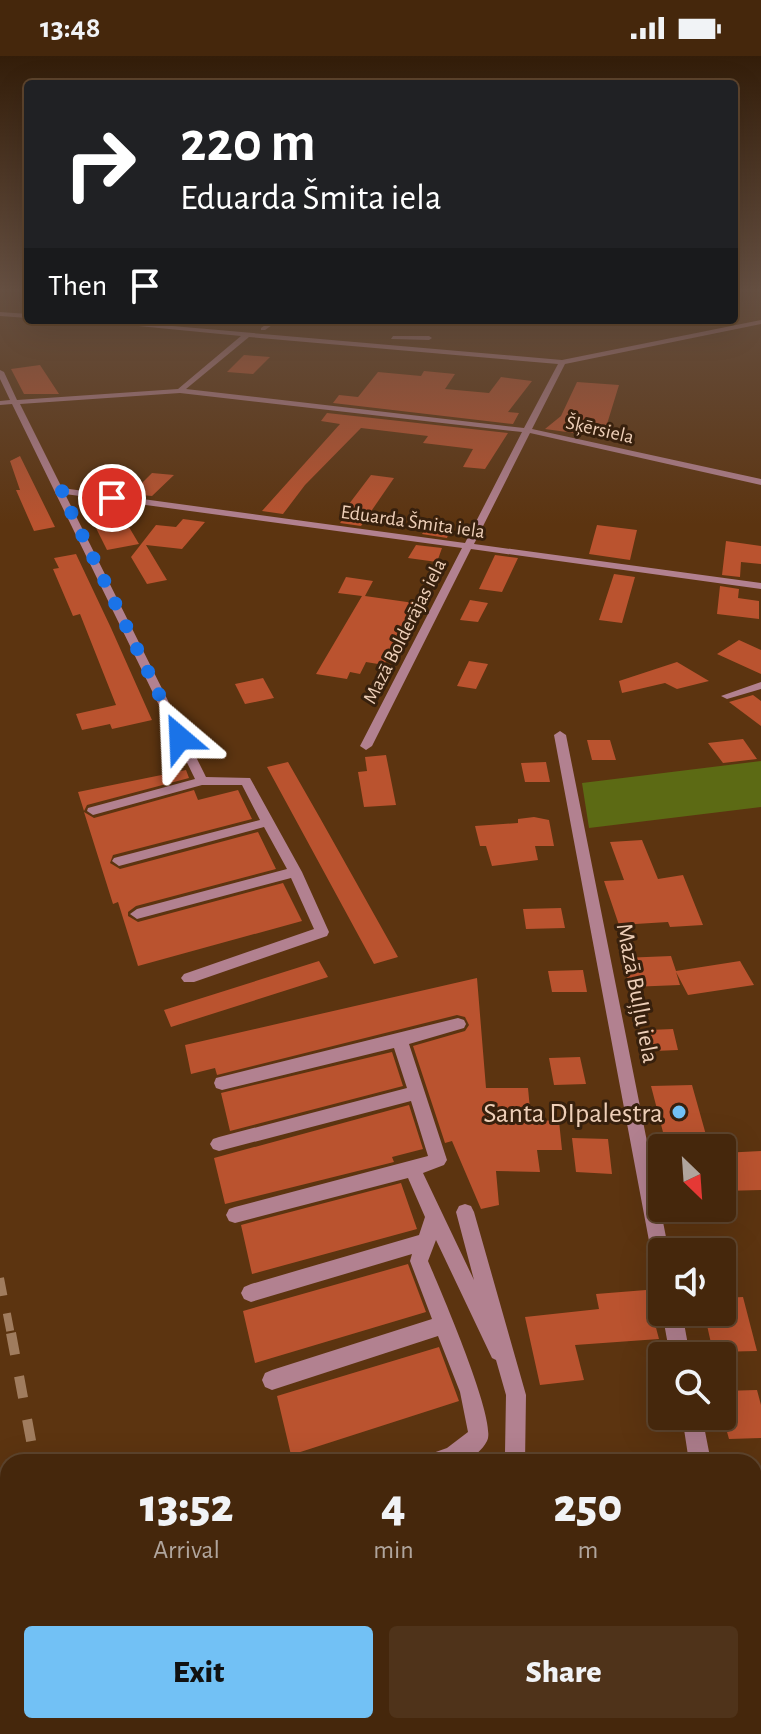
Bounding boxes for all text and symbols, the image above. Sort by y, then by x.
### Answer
text: 13:48 [40,13,100,43]
icon: right [48,112,152,216]
text: 220 m [180,115,316,171]
text: Eduarda Šmita iela [180,180,442,216]
icon: arrive [123,264,167,308]
text: Then [48,271,107,301]
street label: Šķērsiela [564,411,636,448]
pin [78,464,146,532]
icon: arrive [90,476,134,520]
street label: Eduarda Šmita iela [340,501,486,542]
street label: Mazā Bolderājas iela [360,556,450,707]
position arrow [138,696,222,780]
street label: Mazā Buļļu iela [611,921,662,1065]
place label: Santa DIpalestra [483,1100,663,1128]
marker: Santa DIpalestra [670,1103,688,1121]
north arrow [648,1134,736,1222]
map controls [648,1134,736,1430]
button: sound [648,1238,736,1326]
button: search [648,1342,736,1430]
text: 13:52 [140,1483,233,1531]
text: 4 [381,1483,406,1531]
text: 250 [553,1483,622,1531]
text: Arrival [153,1537,220,1563]
text: min [373,1537,414,1563]
text: m [577,1537,598,1563]
button: Exit [24,1626,373,1718]
button: Share [389,1626,738,1718]

